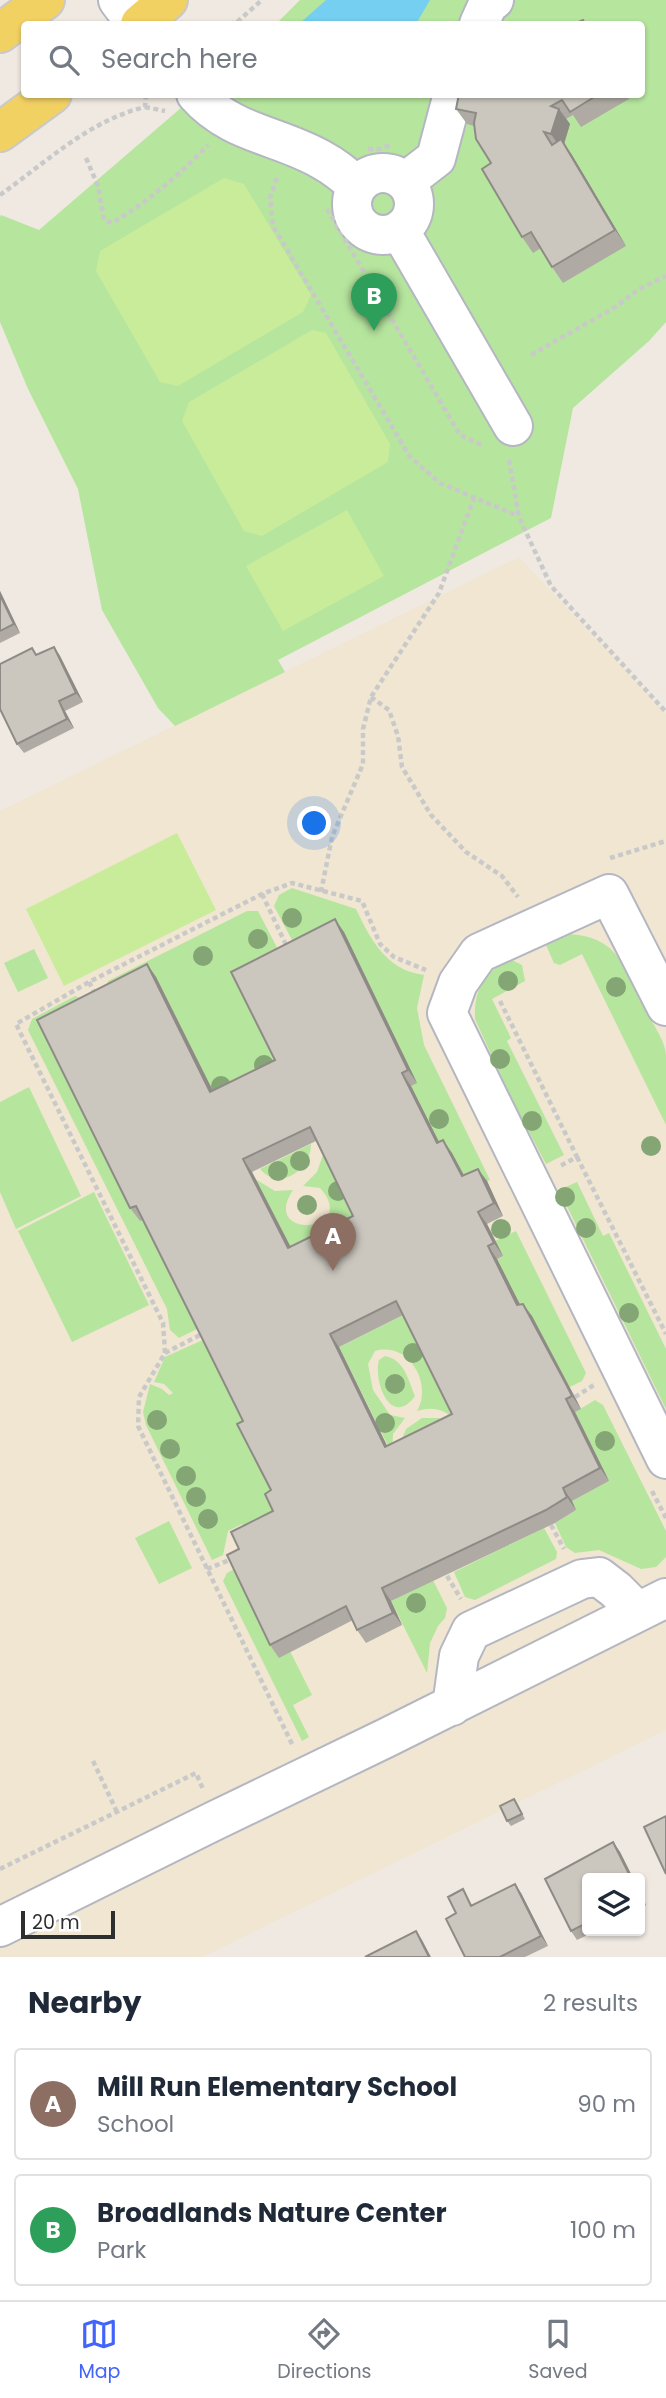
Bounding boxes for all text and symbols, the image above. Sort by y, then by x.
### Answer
search box [21,21,645,98]
icon: search [45,41,83,79]
text: Search here [101,41,258,77]
pin: B [351,273,397,331]
your location [297,806,331,840]
pin: A [310,1213,356,1271]
map controls [582,1873,645,1936]
button: layers [582,1873,645,1936]
scale bar [21,1908,116,1940]
text: 20 m [32,1909,80,1936]
text: Nearby [28,1981,142,2024]
text: 2 results [543,1987,638,2019]
text: Mill Run Elementary School [97,2069,457,2105]
text: A [45,2088,61,2120]
text: 90 m [577,2088,636,2120]
text: School [97,2108,174,2140]
text: Broadlands Nature Center [97,2195,447,2231]
text: B [45,2214,61,2246]
text: 100 m [570,2214,636,2246]
text: Park [97,2234,146,2266]
tab: Map [78,2315,120,2386]
tab: Directions [277,2315,372,2386]
tab: Saved [528,2315,588,2386]

